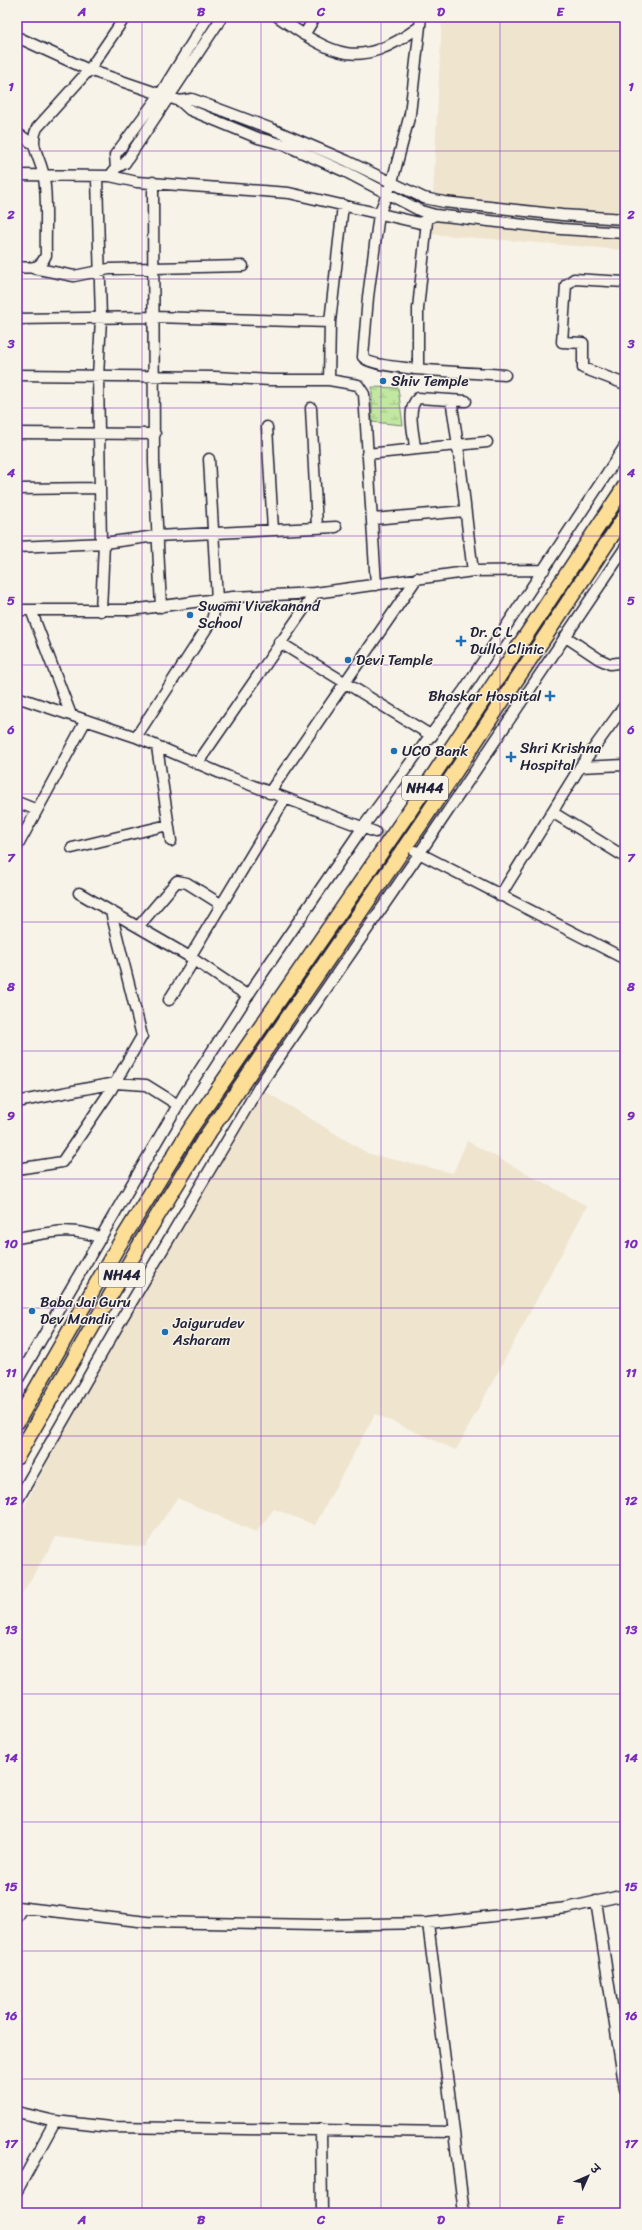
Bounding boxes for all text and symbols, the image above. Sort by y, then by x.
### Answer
text: A [77,0,86,23]
text: B [197,0,206,23]
text: C [316,0,326,23]
text: D [437,0,445,23]
text: E [556,0,565,23]
text: 1 [8,75,14,98]
text: 1 [628,75,634,98]
text: 2 [6,203,15,226]
text: 2 [626,203,635,226]
text: 3 [6,332,15,355]
text: 3 [626,332,635,355]
place label: Shiv Temple [391,368,469,394]
marker: Shiv Temple [378,376,388,386]
text: 4 [6,461,16,484]
text: 4 [626,461,636,484]
text: 5 [7,589,15,612]
text: 5 [627,589,635,612]
place label: Swami Vivekanand School [198,593,321,636]
marker: Swami Vivekanand School [185,610,195,620]
place label: Dr. C L Dullo Clinic [470,619,545,662]
marker: Dr. C L Dullo Clinic [455,635,467,647]
place label: Devi Temple [356,647,433,673]
marker: Devi Temple [343,655,353,665]
place label: Bhaskar Hospital [428,683,542,709]
marker: Bhaskar Hospital [544,690,556,702]
text: 6 [6,718,15,741]
text: 6 [626,718,635,741]
place label: Shri Krishna Hospital [520,735,602,778]
place label: UCO Bank [402,738,468,764]
marker: UCO Bank [389,746,399,756]
marker: Shri Krishna Hospital [505,751,517,763]
road number: NH44 [402,776,448,800]
text: 7 [7,846,16,869]
text: 7 [627,846,636,869]
text: 8 [6,975,15,998]
text: 8 [626,975,635,998]
text: 9 [7,1104,15,1127]
text: 9 [627,1104,635,1127]
text: 10 [4,1232,18,1255]
text: 10 [624,1232,638,1255]
road number: NH44 [99,1263,145,1287]
place label: Baba Jai Guru Dev Mandir [40,1289,131,1332]
marker: Baba Jai Guru Dev Mandir [27,1306,37,1316]
place label: Jaigurudev Asharam [172,1310,245,1353]
marker: Jaigurudev Asharam [160,1327,170,1337]
text: 11 [5,1361,17,1384]
text: 11 [625,1361,637,1384]
text: 12 [4,1489,18,1512]
text: 12 [624,1489,638,1512]
text: 13 [5,1618,18,1641]
text: 13 [625,1618,638,1641]
text: 14 [4,1746,19,1769]
text: 14 [624,1746,639,1769]
text: 15 [4,1875,18,1898]
text: 15 [624,1875,638,1898]
text: 16 [5,2004,18,2027]
text: 16 [625,2004,638,2027]
text: 17 [4,2132,19,2155]
text: 17 [624,2132,639,2155]
north arrow [568,2156,608,2196]
text: उ [585,2159,605,2180]
text: A [77,2208,86,2230]
text: B [197,2208,206,2230]
text: C [316,2208,326,2230]
text: D [437,2208,445,2230]
text: E [556,2208,565,2230]

